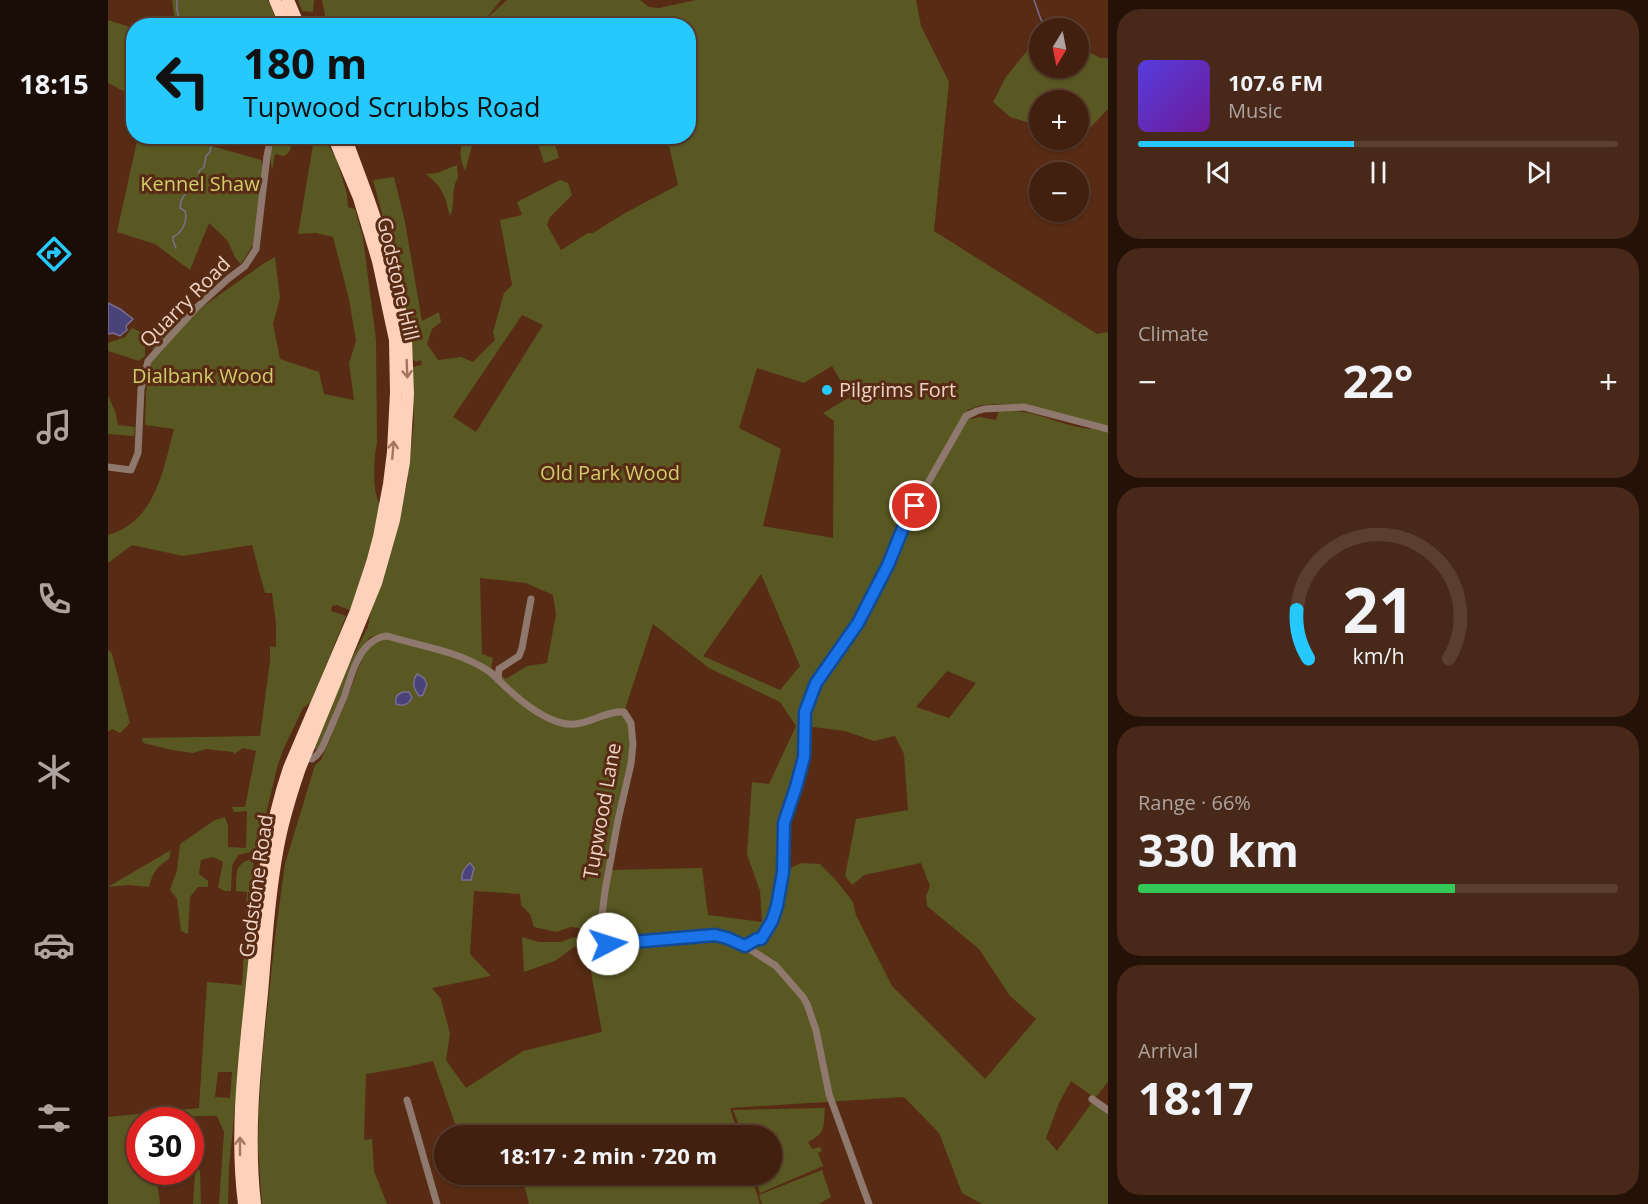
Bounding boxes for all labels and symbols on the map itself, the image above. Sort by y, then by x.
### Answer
north arrow [1029,18,1089,78]
park label: Kennel Shaw [140,170,260,197]
street label: Godstone Hill [371,214,426,343]
street label: Quarry Road [133,250,236,353]
one-way arrow [401,358,412,378]
park label: Dialbank Wood [132,362,274,389]
place label: Pilgrims Fort [839,376,956,403]
marker: Pilgrims Fort [820,383,834,397]
one-way arrow [388,440,399,460]
park label: Old Park Wood [540,459,680,486]
pin [889,480,940,531]
street label: Tupwood Lane [576,741,627,881]
street label: Godstone Road [232,813,279,959]
position arrow [576,912,640,976]
speed limit sign: 30 [126,1107,204,1185]
one-way arrow [235,1136,246,1156]

